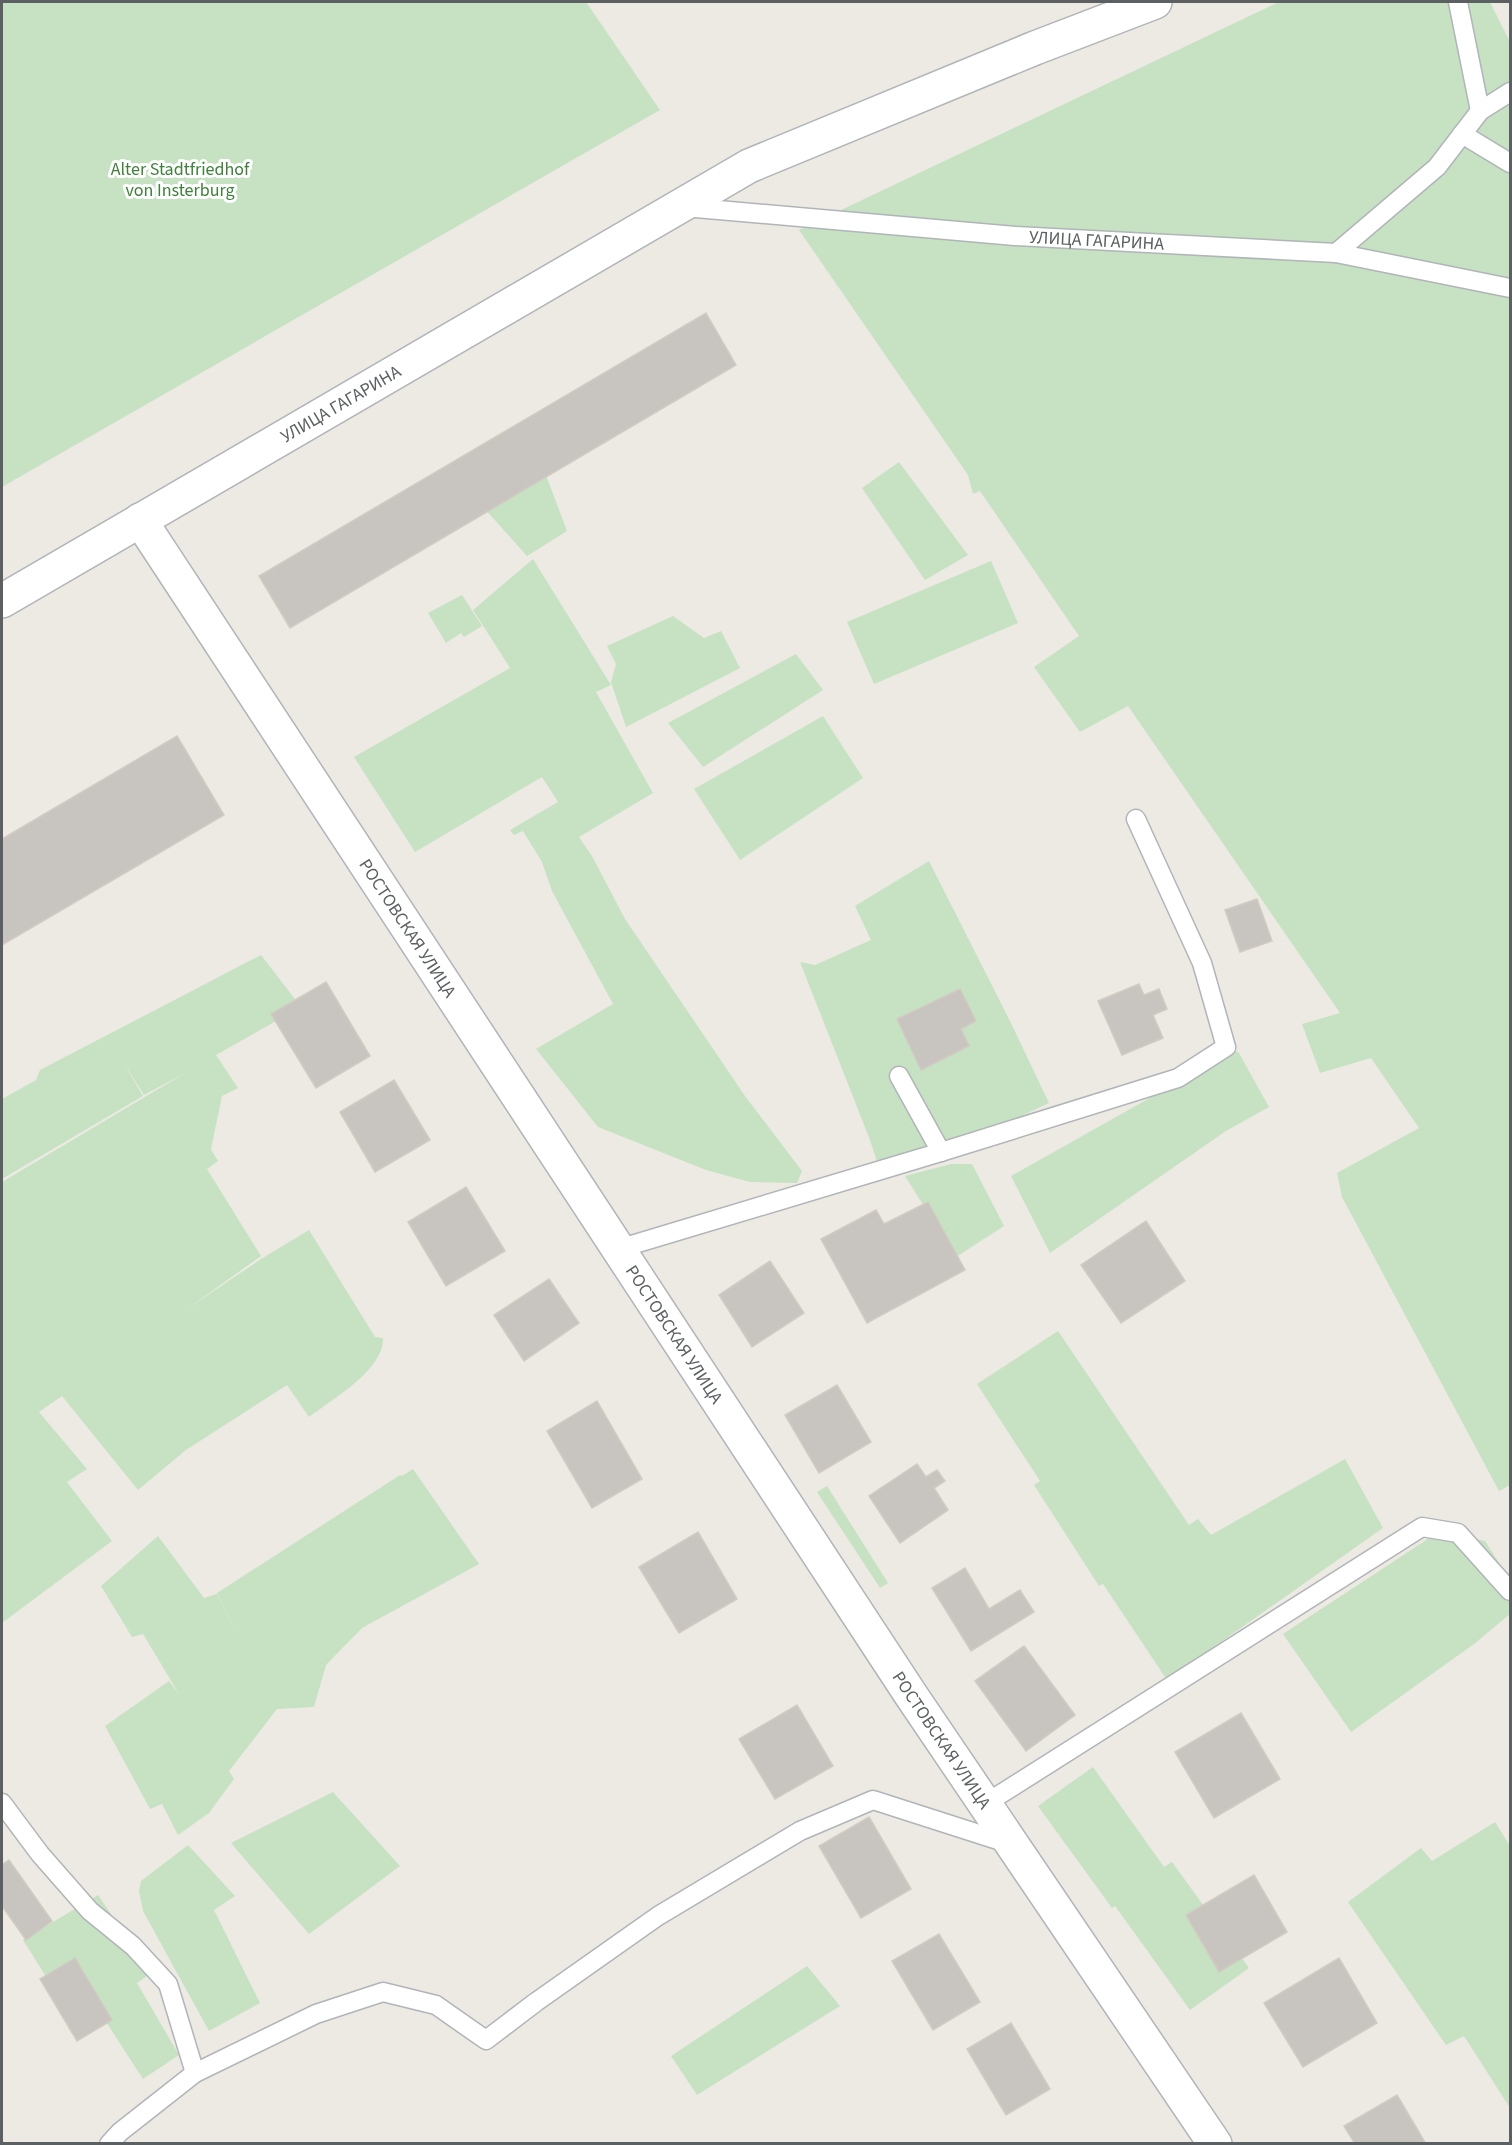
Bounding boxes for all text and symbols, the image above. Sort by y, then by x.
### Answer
park label: Alter Stadtfriedhof von Insterburg [111,157,250,203]
street label: УЛИЦА ГАГАРИНА [1028,224,1165,256]
street label: УЛИЦА ГАГАРИНА [276,359,406,449]
street label: РОСТОВСКАЯ УЛИЦА [353,854,462,1002]
street label: РОСТОВСКАЯ УЛИЦА [620,1260,729,1409]
street label: РОСТОВСКАЯ УЛИЦА [886,1666,997,1814]

